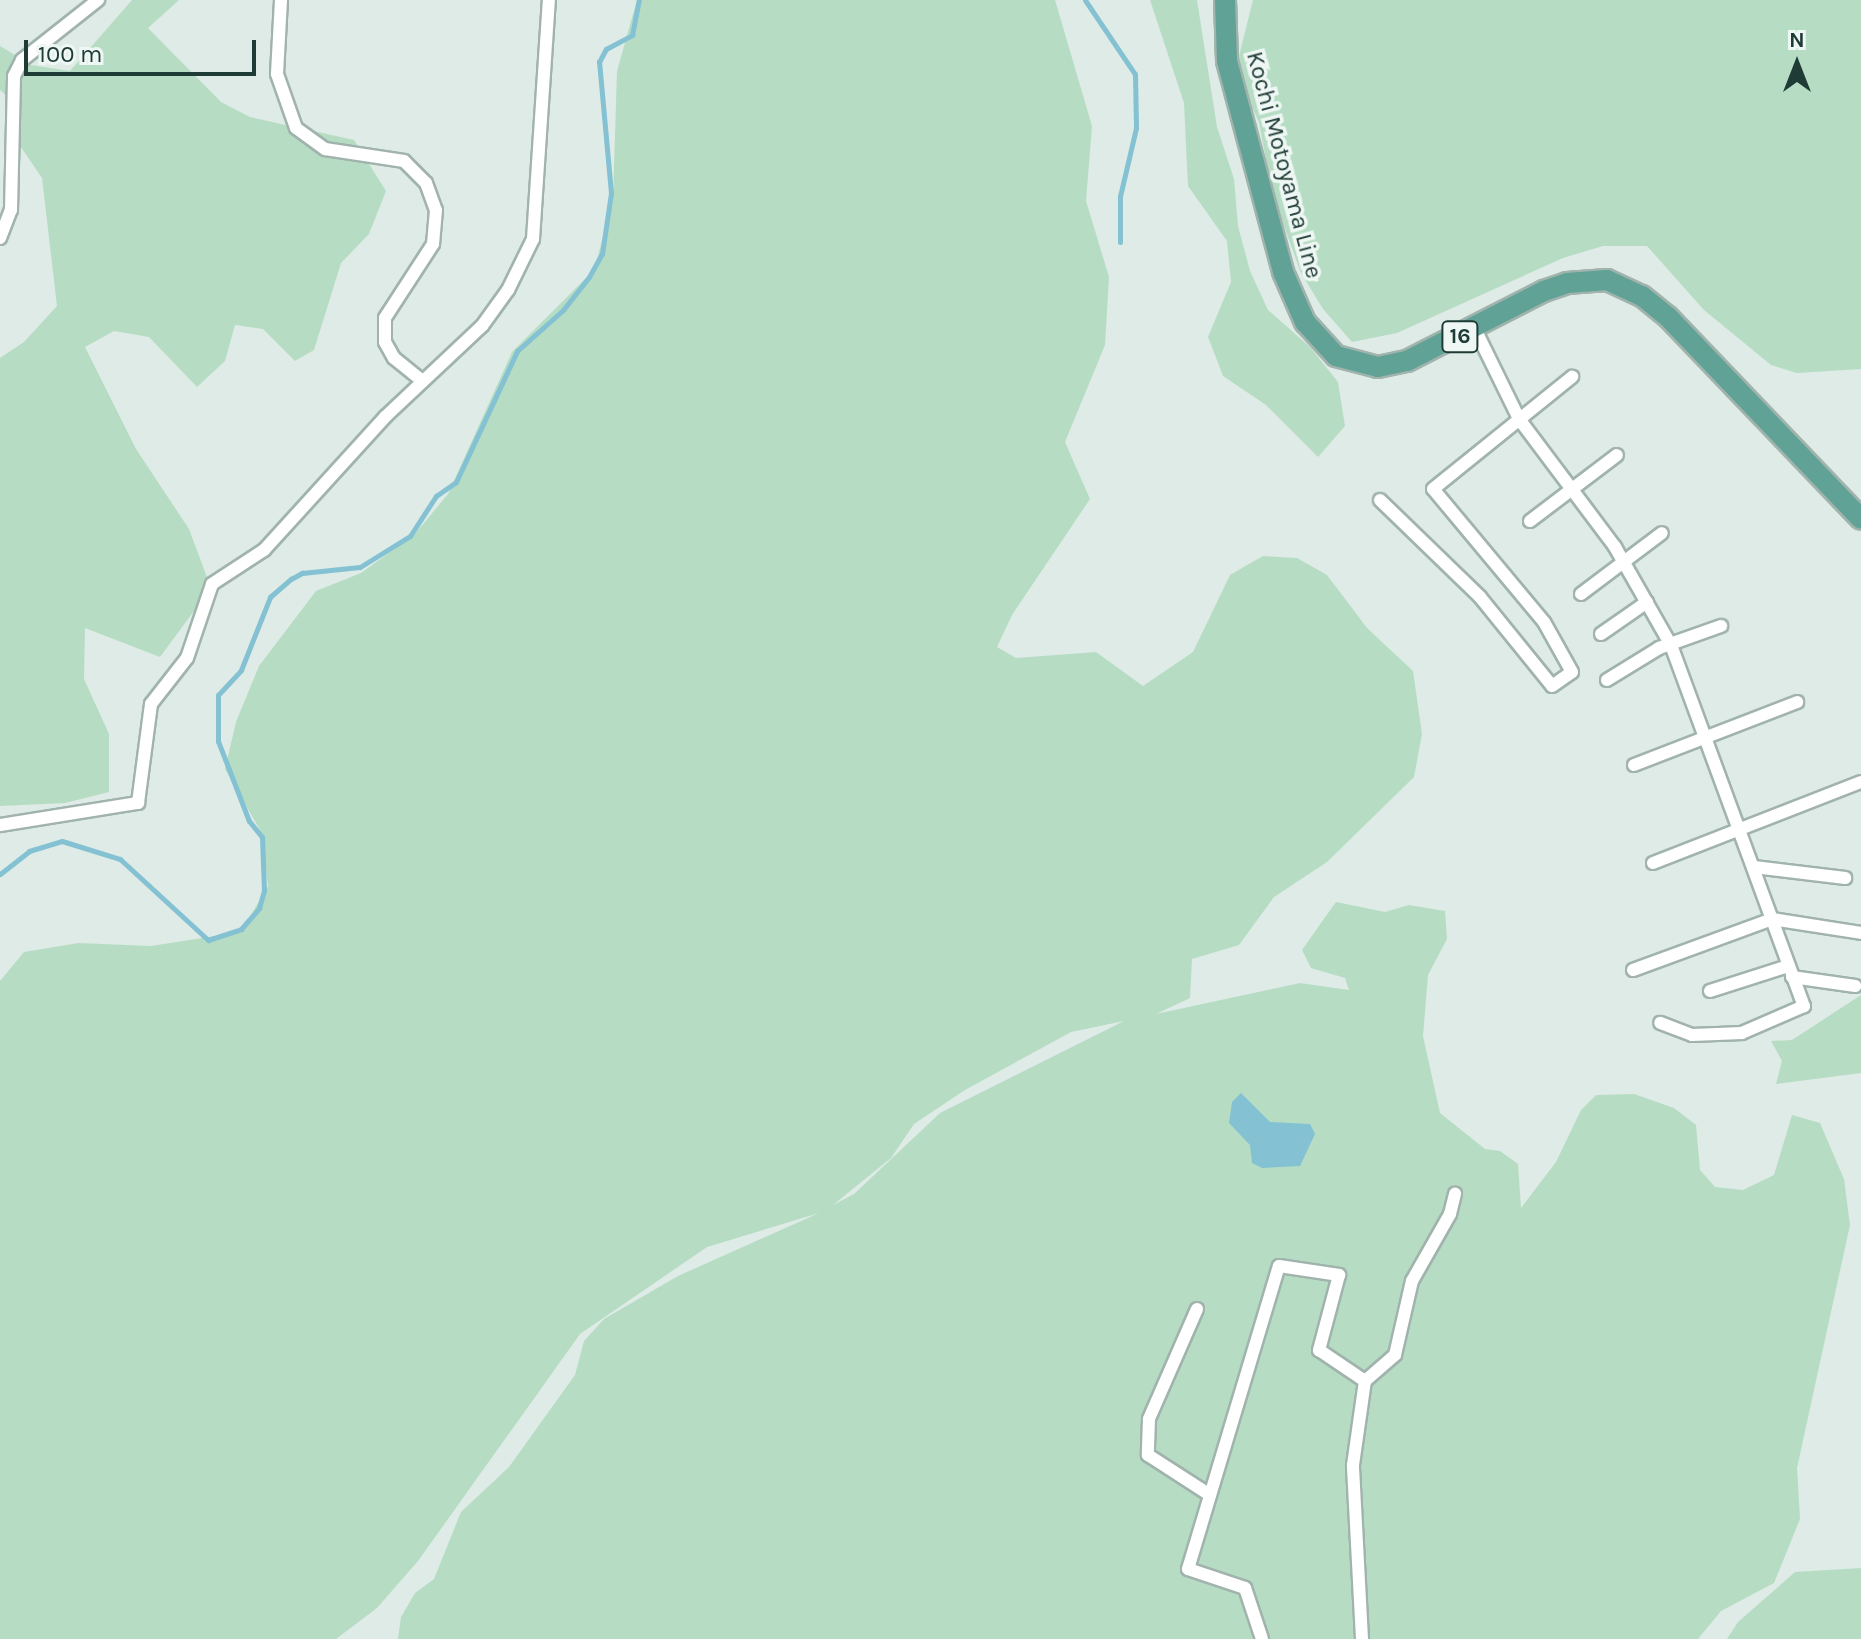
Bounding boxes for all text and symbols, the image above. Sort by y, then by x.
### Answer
scale bar [28,24,260,74]
north arrow [1757,24,1837,104]
text: N [1789,27,1805,53]
text: 100 m [38,40,103,68]
street label: Kochi Motoyama Line [1240,48,1328,282]
road number: 16 [1440,319,1480,355]

